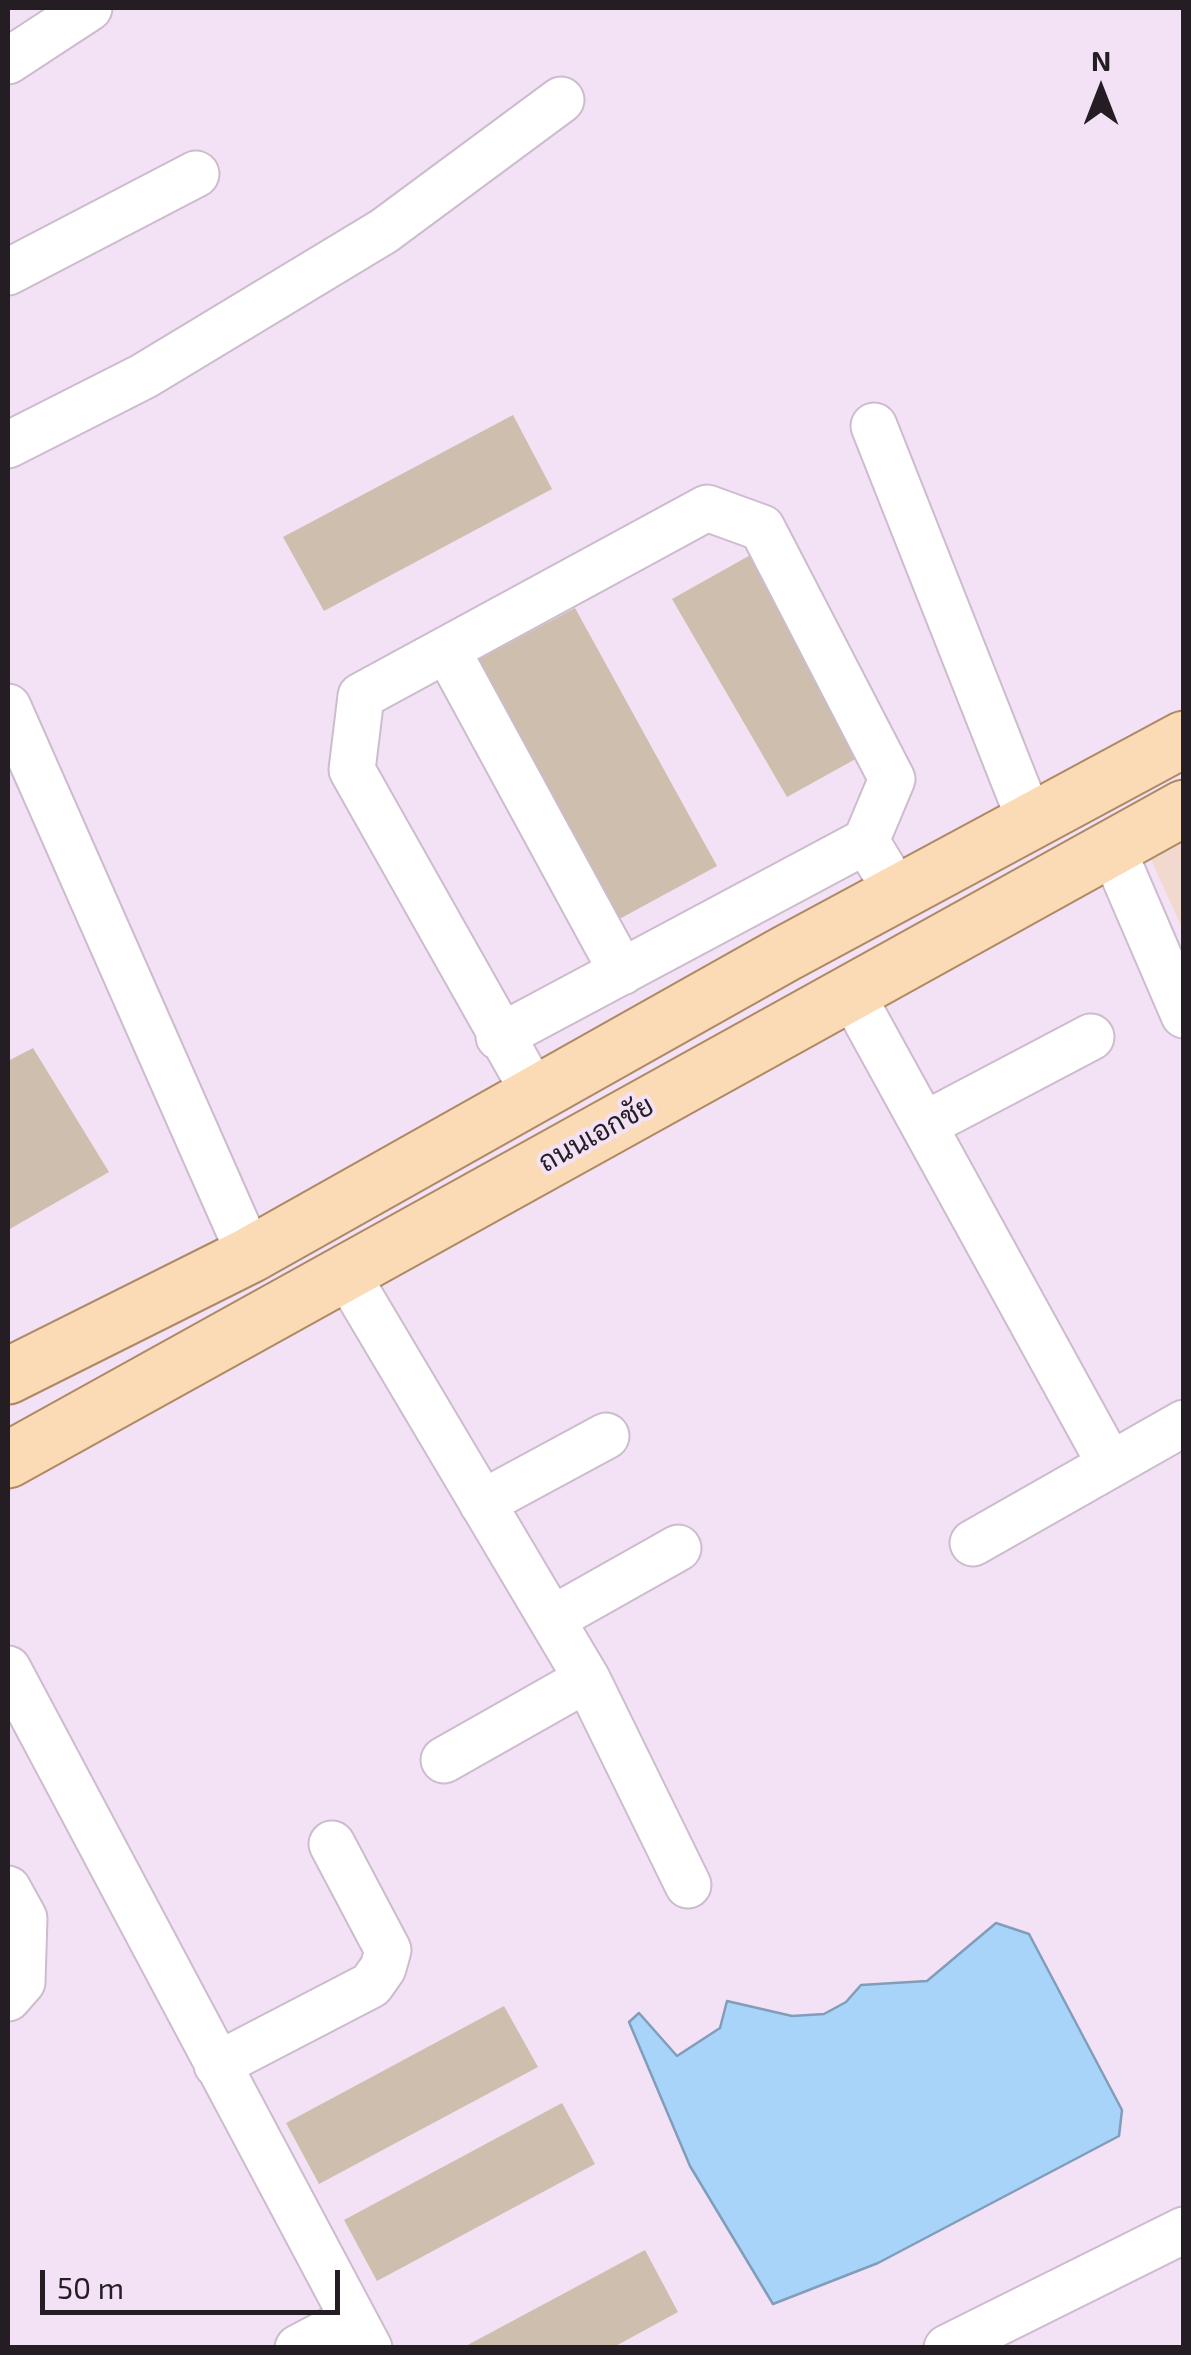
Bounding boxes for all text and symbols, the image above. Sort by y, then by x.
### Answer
north arrow [1051,40,1151,140]
text: N [1091,43,1111,77]
street label: ถนนเอกชัย [533,1089,659,1179]
scale bar [45,2250,345,2312]
text: 50 m [57,2269,124,2305]

